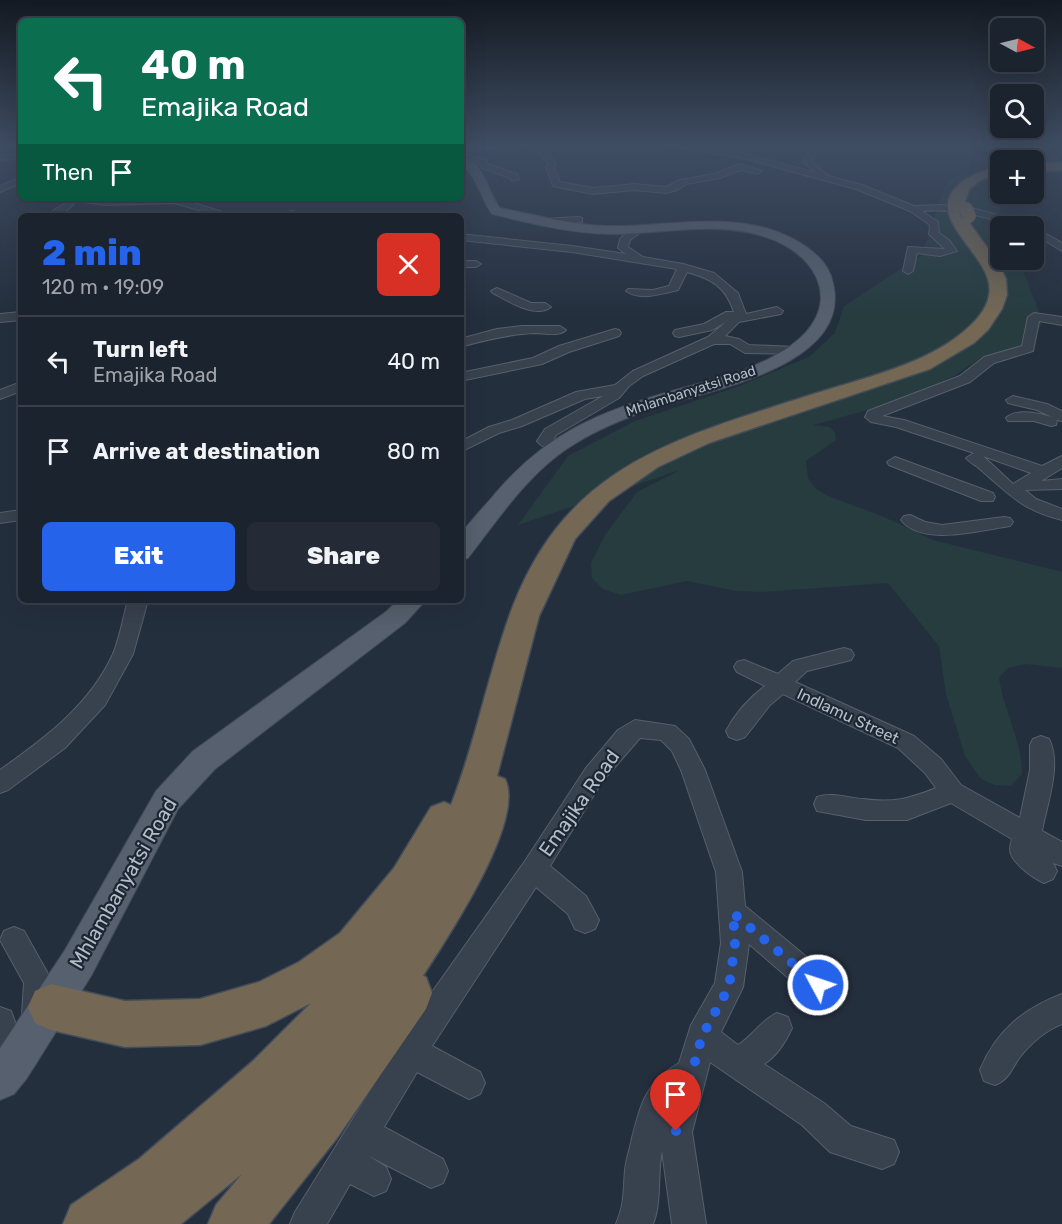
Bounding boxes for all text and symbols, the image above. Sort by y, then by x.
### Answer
north arrow [990,18,1044,72]
map controls [990,18,1044,270]
text: 40 m [141,40,246,90]
icon: left [42,42,120,120]
button: search [990,84,1044,138]
text: Emajika Road [141,91,309,123]
button: + [990,150,1044,204]
icon: arrive [105,156,138,189]
text: Then [42,159,93,186]
button: − [990,216,1044,270]
text: 2 min [42,231,142,274]
button: close [377,233,440,296]
text: 120 m · 19:09 [42,275,164,299]
text: Turn left [93,336,188,363]
icon: left [42,345,75,378]
text: 40 m [387,348,440,375]
street label: Mhlambanyatsi Road [624,362,758,420]
text: Emajika Road [93,363,218,387]
icon: arrive [42,435,75,468]
text: Arrive at destination [93,438,320,465]
text: 80 m [387,438,440,465]
button: Exit [42,522,235,591]
button: Share [247,522,440,591]
street label: Indlamu Street [794,684,902,748]
street label: Emajika Road [533,745,625,861]
street label: Mhlambanyatsi Road [64,793,182,973]
position arrow [786,953,850,1017]
pin [650,1069,701,1131]
icon: arrive [659,1078,692,1111]

